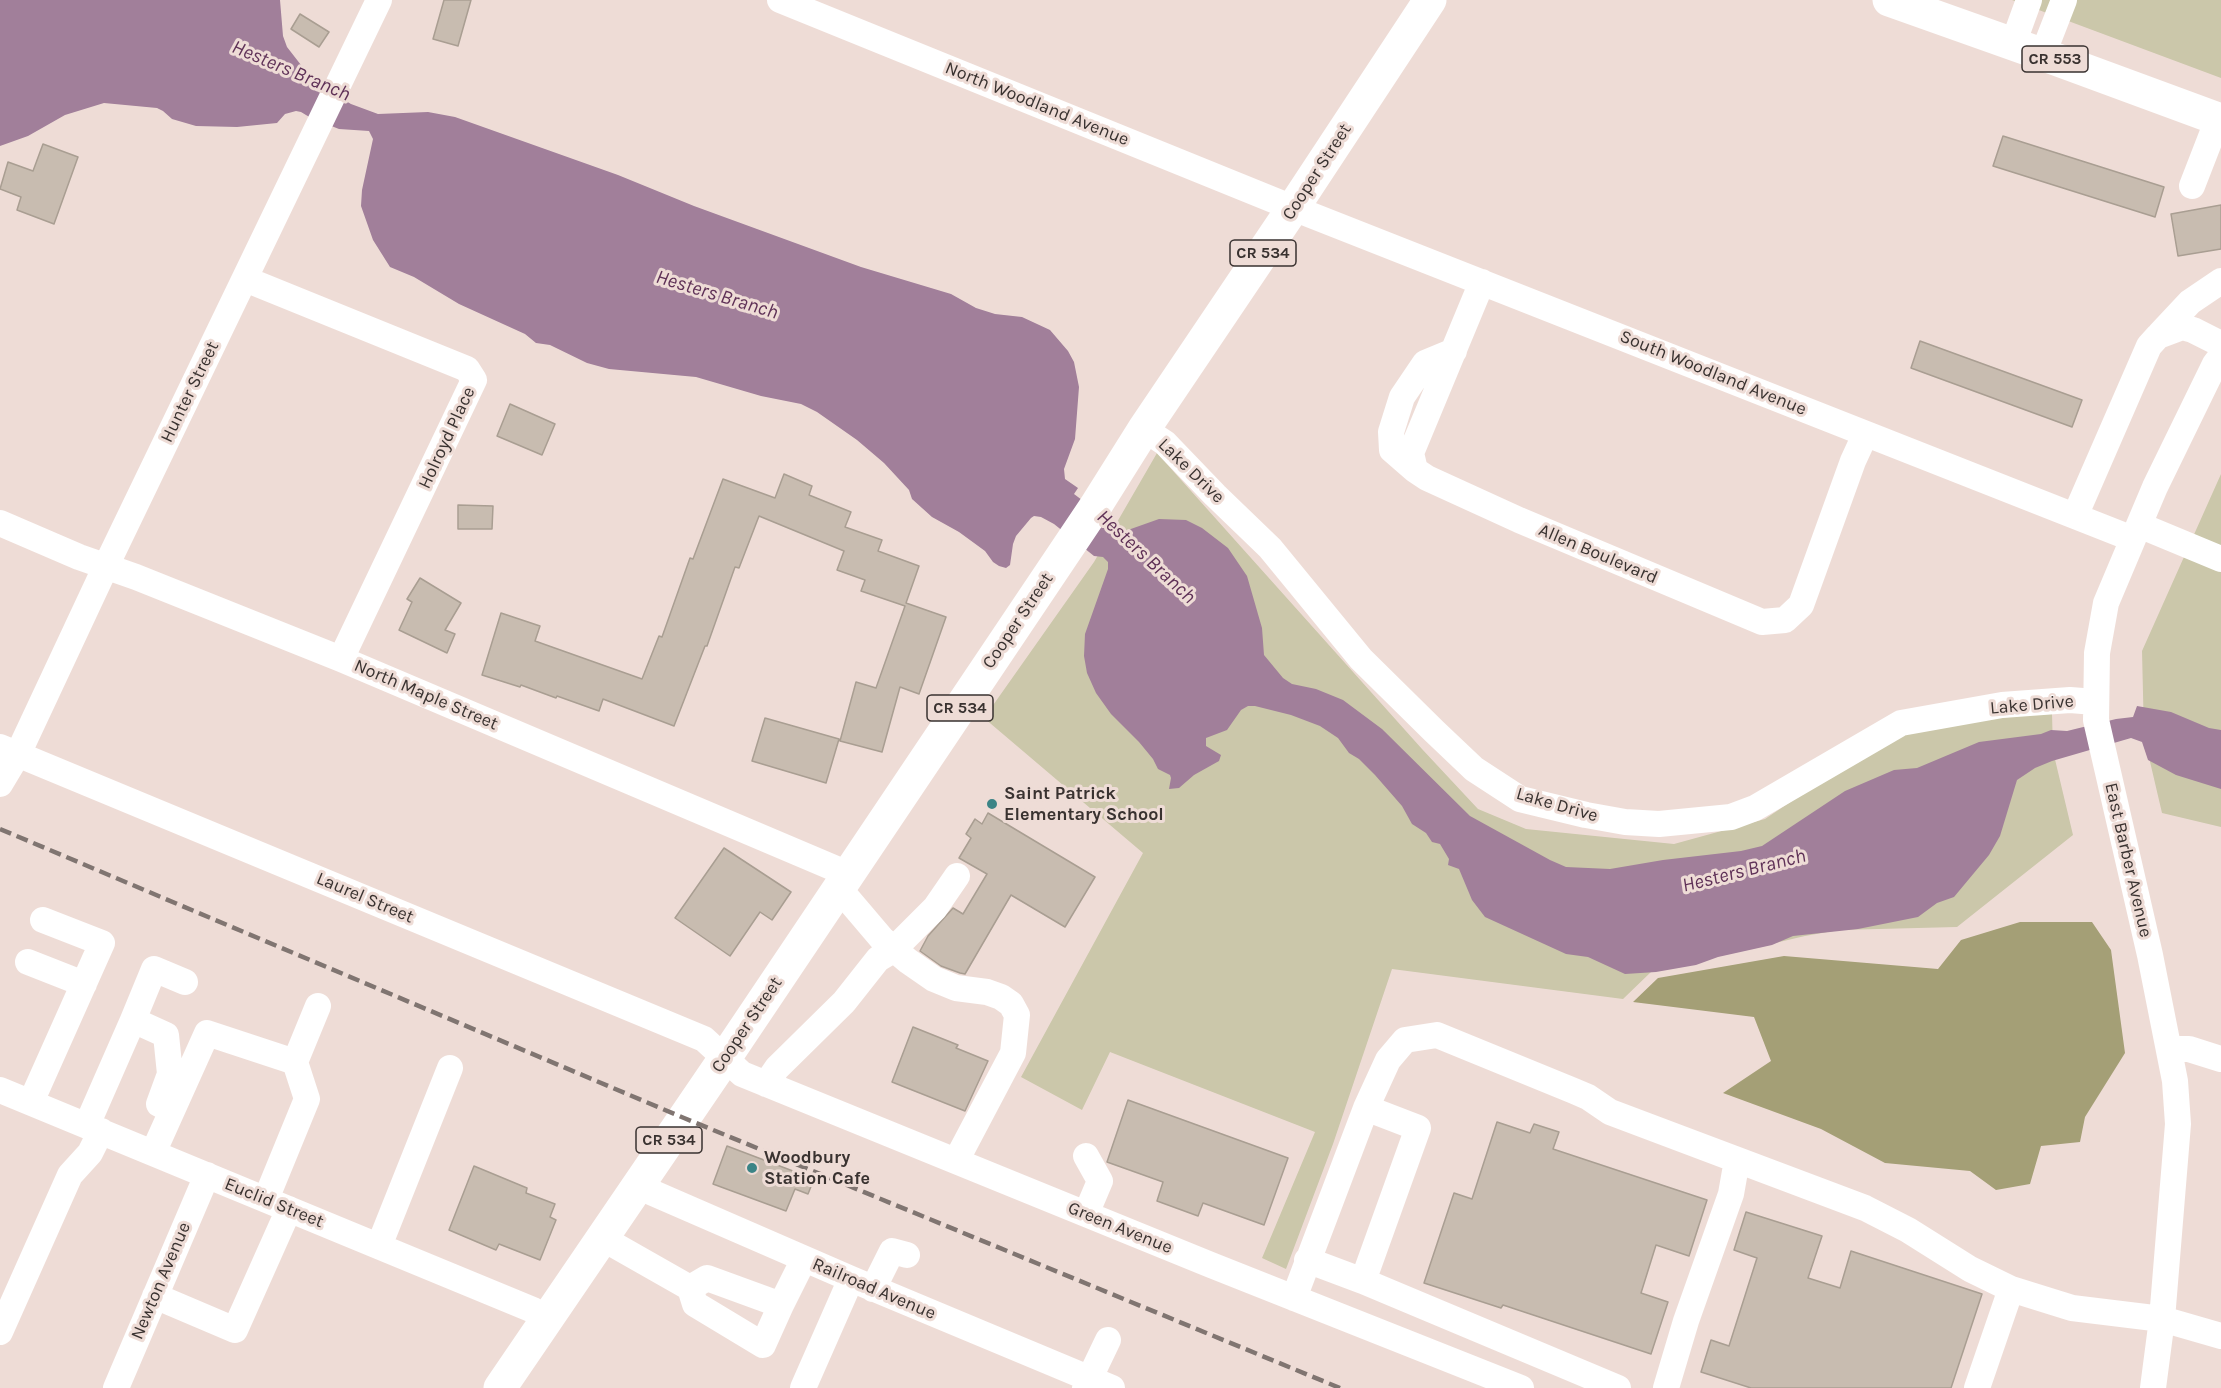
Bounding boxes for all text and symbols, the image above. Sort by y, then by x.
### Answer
water label: Hesters Branch [228,35,354,107]
road number: CR 553 [2022,46,2088,72]
street label: North Woodland Avenue [942,57,1132,151]
street label: Cooper Street [1278,120,1356,224]
road number: CR 534 [1230,240,1296,266]
water label: Hesters Branch [653,265,781,325]
street label: South Woodland Avenue [1617,326,1809,420]
street label: Hunter Street [156,338,224,446]
street label: Holroyd Place [414,384,480,492]
street label: Lake Drive [1153,434,1229,508]
water label: Hesters Branch [1092,505,1200,609]
street label: Allen Boulevard [1535,519,1661,589]
street label: Cooper Street [978,569,1058,673]
street label: North Maple Street [351,655,501,735]
street label: Lake Drive [1989,691,2075,719]
road number: CR 534 [927,695,993,721]
street label: East Barber Avenue [2100,781,2156,939]
place label: Saint Patrick Elementary School [1004,783,1164,826]
street label: Lake Drive [1514,783,1600,827]
marker: Saint Patrick Elementary School [985,797,999,811]
water label: Hesters Branch [1680,844,1808,898]
street label: Laurel Street [313,868,417,928]
street label: Cooper Street [707,973,787,1077]
road number: CR 534 [636,1127,702,1153]
place label: Woodbury Station Cafe [764,1147,870,1190]
marker: Woodbury Station Cafe [745,1161,759,1175]
street label: Euclid Street [221,1173,327,1233]
street label: Green Avenue [1065,1197,1175,1259]
street label: Newton Avenue [127,1219,195,1343]
street label: Railroad Avenue [809,1253,939,1325]

